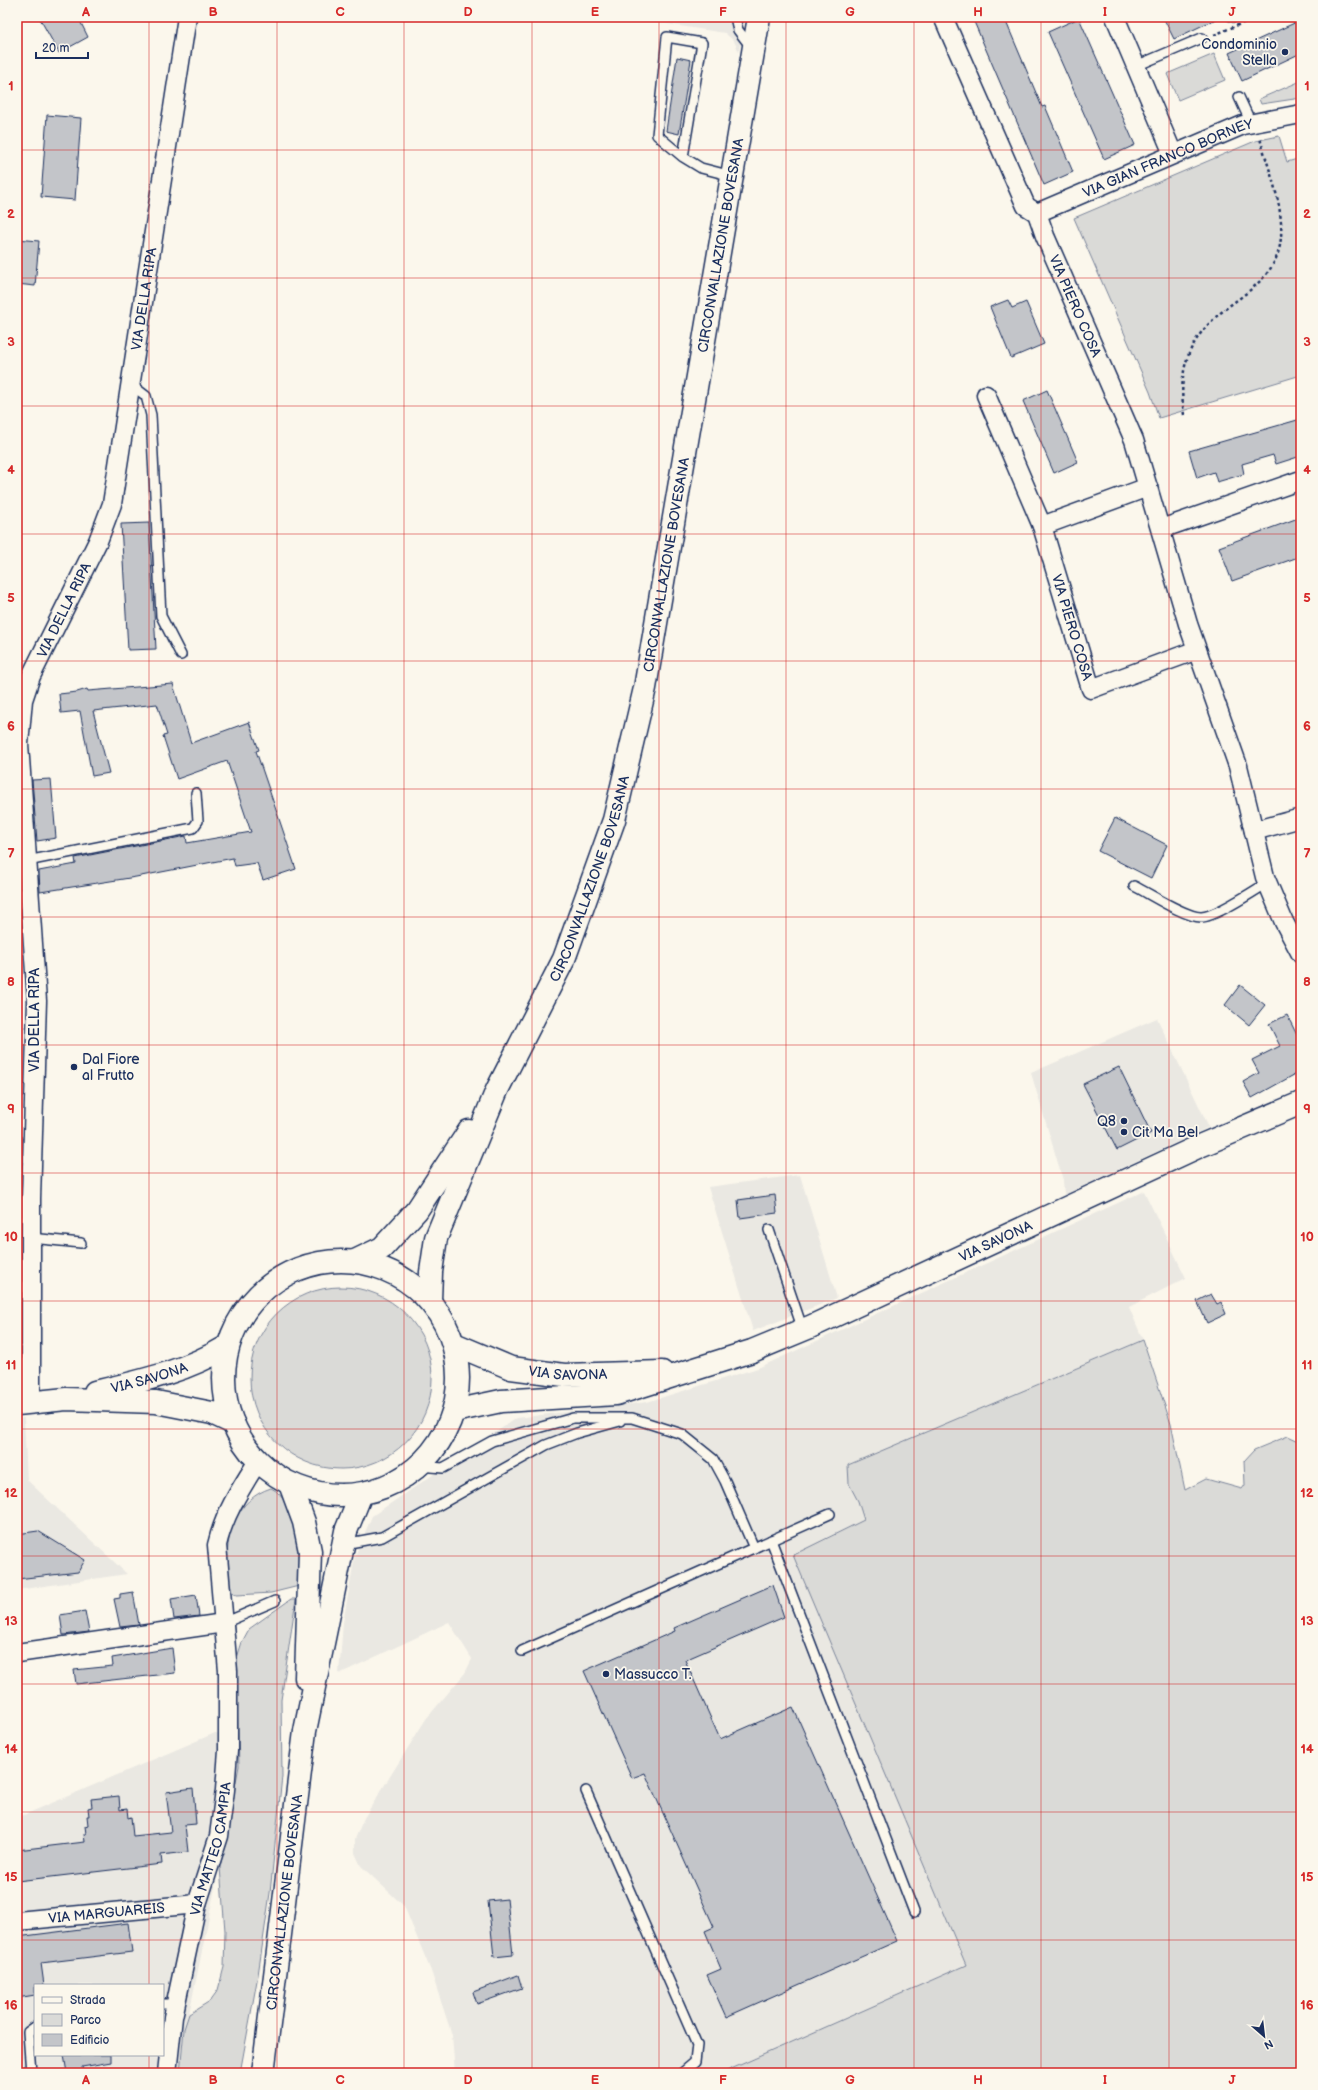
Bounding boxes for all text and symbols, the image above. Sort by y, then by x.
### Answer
text: A [81,4,90,20]
text: B [208,4,218,20]
text: C [335,4,345,20]
text: D [463,4,473,20]
text: E [591,4,600,20]
text: F [719,4,727,20]
text: G [845,4,855,20]
text: H [973,4,983,20]
text: I [1103,4,1107,20]
text: J [1228,4,1236,20]
scale bar [36,34,88,60]
place label: Condominio Stella [1201,36,1277,69]
text: 20 m [42,41,69,56]
marker: Condominio Stella [1280,47,1290,57]
text: 1 [8,78,14,94]
text: 1 [1304,78,1310,94]
street label: VIA GIAN FRANCO BORNEY [1080,115,1255,201]
street label: CIRCONVALLAZIONE BOVESANA [694,136,747,354]
text: 2 [7,206,15,222]
text: 2 [1303,206,1311,222]
street label: VIA DELLA RIPA [128,246,160,352]
street label: VIA PIERO COSA [1045,252,1105,360]
text: 3 [7,334,15,350]
text: 3 [1303,334,1311,350]
street label: CIRCONVALLAZIONE BOVESANA [640,456,693,673]
text: 4 [7,462,15,478]
text: 4 [1303,462,1311,478]
street label: VIA DELLA RIPA [34,559,95,660]
street label: VIA PIERO COSA [1048,572,1096,683]
text: 5 [7,590,15,606]
text: 5 [1303,590,1311,606]
text: 6 [7,718,15,734]
text: 6 [1303,718,1311,734]
street label: CIRCONVALLAZIONE BOVESANA [546,774,633,985]
text: 7 [7,846,15,862]
text: 7 [1303,846,1311,862]
street label: VIA DELLA RIPA [26,968,43,1072]
text: 8 [7,974,15,990]
text: 8 [1303,974,1311,990]
place label: Dal Fiore al Frutto [82,1051,139,1084]
marker: Dal Fiore al Frutto [69,1062,79,1072]
text: 9 [7,1101,15,1117]
text: 9 [1303,1101,1311,1117]
place label: Q8 [1097,1113,1116,1130]
marker: Q8 [1119,1116,1129,1126]
place label: Cit Ma Bel [1132,1124,1198,1141]
marker: Cit Ma Bel [1119,1127,1129,1137]
street label: VIA SAVONA [956,1217,1035,1266]
text: 10 [4,1229,18,1245]
text: 10 [1300,1229,1314,1245]
text: 11 [6,1357,16,1373]
text: 11 [1302,1357,1312,1373]
street label: VIA SAVONA [109,1359,190,1397]
street label: VIA SAVONA [527,1362,608,1384]
text: 12 [4,1485,18,1501]
text: 12 [1300,1485,1314,1501]
text: 13 [4,1613,18,1629]
text: 13 [1300,1613,1314,1629]
place label: Massucco T. [614,1666,692,1683]
marker: Massucco T. [601,1669,611,1679]
text: 14 [4,1741,18,1757]
text: 14 [1300,1741,1314,1757]
street label: VIA MATTEO CAMPIA [187,1781,235,1917]
street label: CIRCONVALLAZIONE BOVESANA [263,1793,306,2011]
text: 15 [5,1869,18,1885]
text: 15 [1301,1869,1314,1885]
street label: VIA MARGUAREIS [48,1899,166,1927]
legend [34,1984,164,2056]
text: Strada [70,1993,106,2008]
text: 16 [4,1997,18,2013]
text: 16 [1300,1997,1314,2013]
text: Parco [70,2013,101,2028]
north arrow [1244,2016,1284,2056]
text: Edificio [70,2033,110,2048]
text: N [1262,2037,1275,2052]
text: A [81,2072,90,2088]
text: B [208,2072,218,2088]
text: C [335,2072,345,2088]
text: D [463,2072,473,2088]
text: E [591,2072,600,2088]
text: F [719,2072,727,2088]
text: G [845,2072,855,2088]
text: H [973,2072,983,2088]
text: I [1103,2072,1107,2088]
text: J [1228,2072,1236,2088]

